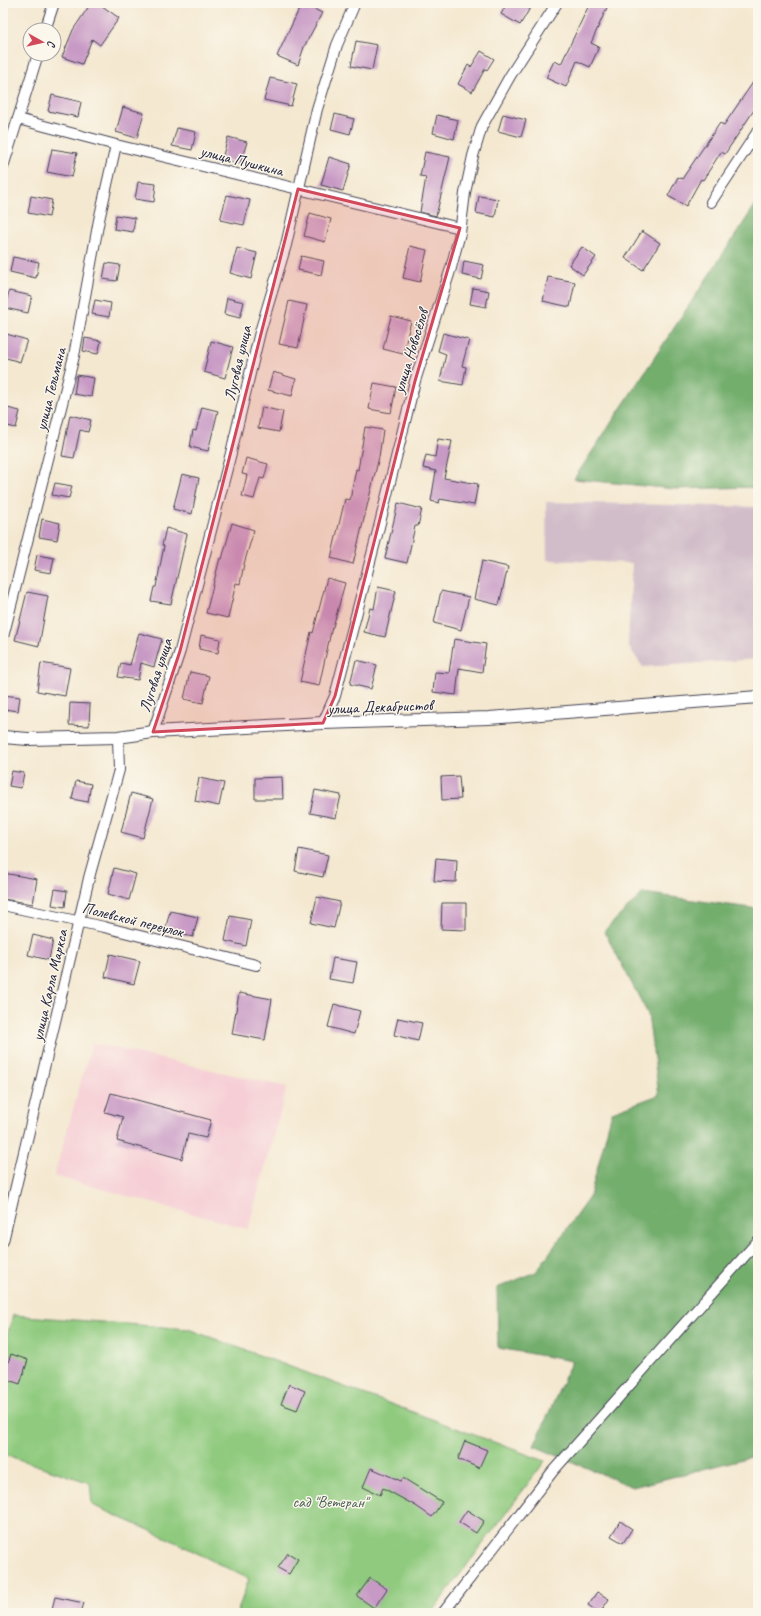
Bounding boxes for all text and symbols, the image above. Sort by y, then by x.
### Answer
north arrow [22,22,62,62]
text: С [44,40,59,49]
street label: улица Пушкина [197,141,287,181]
street label: улица Новосёлов [388,304,434,397]
street label: Луговая улица [220,323,256,403]
street label: улица Тельмана [31,344,71,434]
street label: Луговая улица [135,635,178,715]
street label: улица Декабристов [326,695,436,719]
street label: Полевской переулок [80,898,187,943]
street label: улица Карла Маркса [27,927,73,1044]
park label: сад "Ветеран" [292,1492,371,1512]

